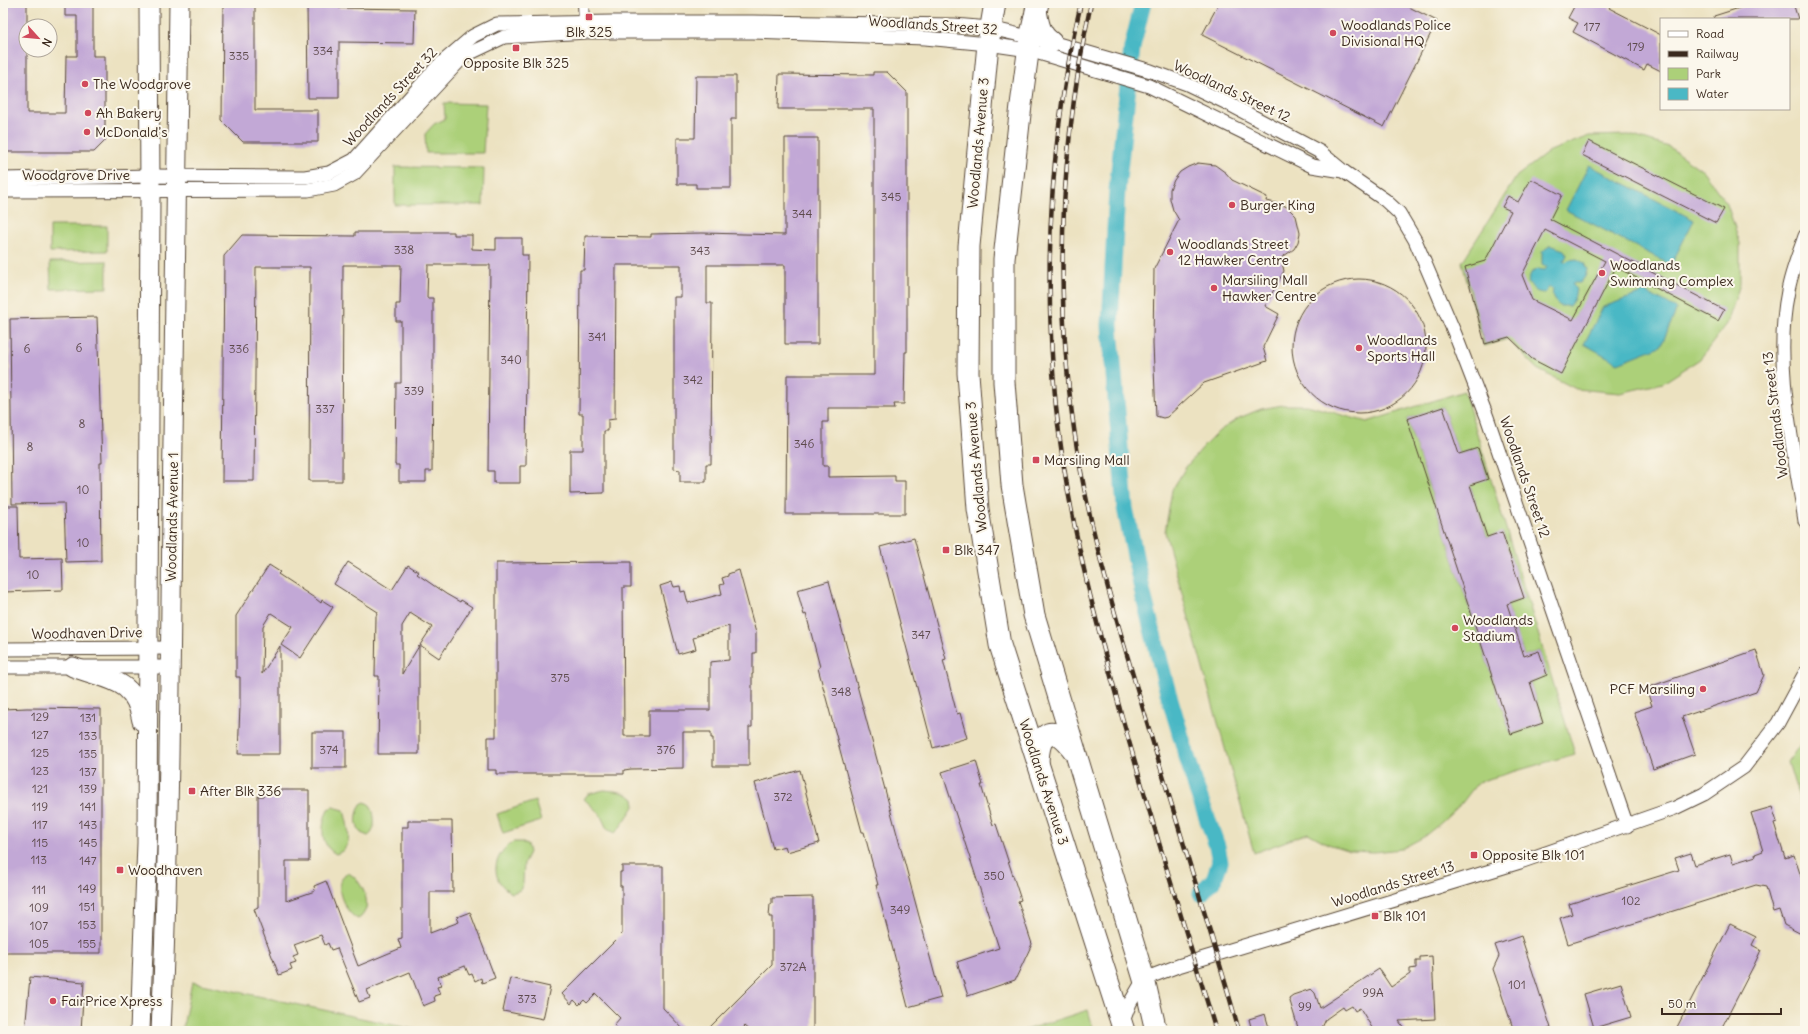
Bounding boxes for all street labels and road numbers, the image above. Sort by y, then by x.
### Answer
street label: Woodlands Street 32 [868,11,999,39]
street label: Woodlands Street 32 [339,43,441,151]
street label: Woodlands Street 12 [1171,56,1294,126]
street label: Woodlands Avenue 3 [963,77,993,209]
street label: Woodgrove Drive [22,166,130,184]
street label: Woodlands Street 13 [1758,351,1792,479]
street label: Woodlands Avenue 3 [961,401,991,533]
street label: Woodlands Street 12 [1496,414,1554,540]
street label: Woodlands Avenue 1 [162,452,182,582]
street label: Woodhaven Drive [31,623,143,643]
street label: Woodlands Avenue 3 [1015,717,1073,847]
street label: Woodlands Street 13 [1329,857,1457,911]

